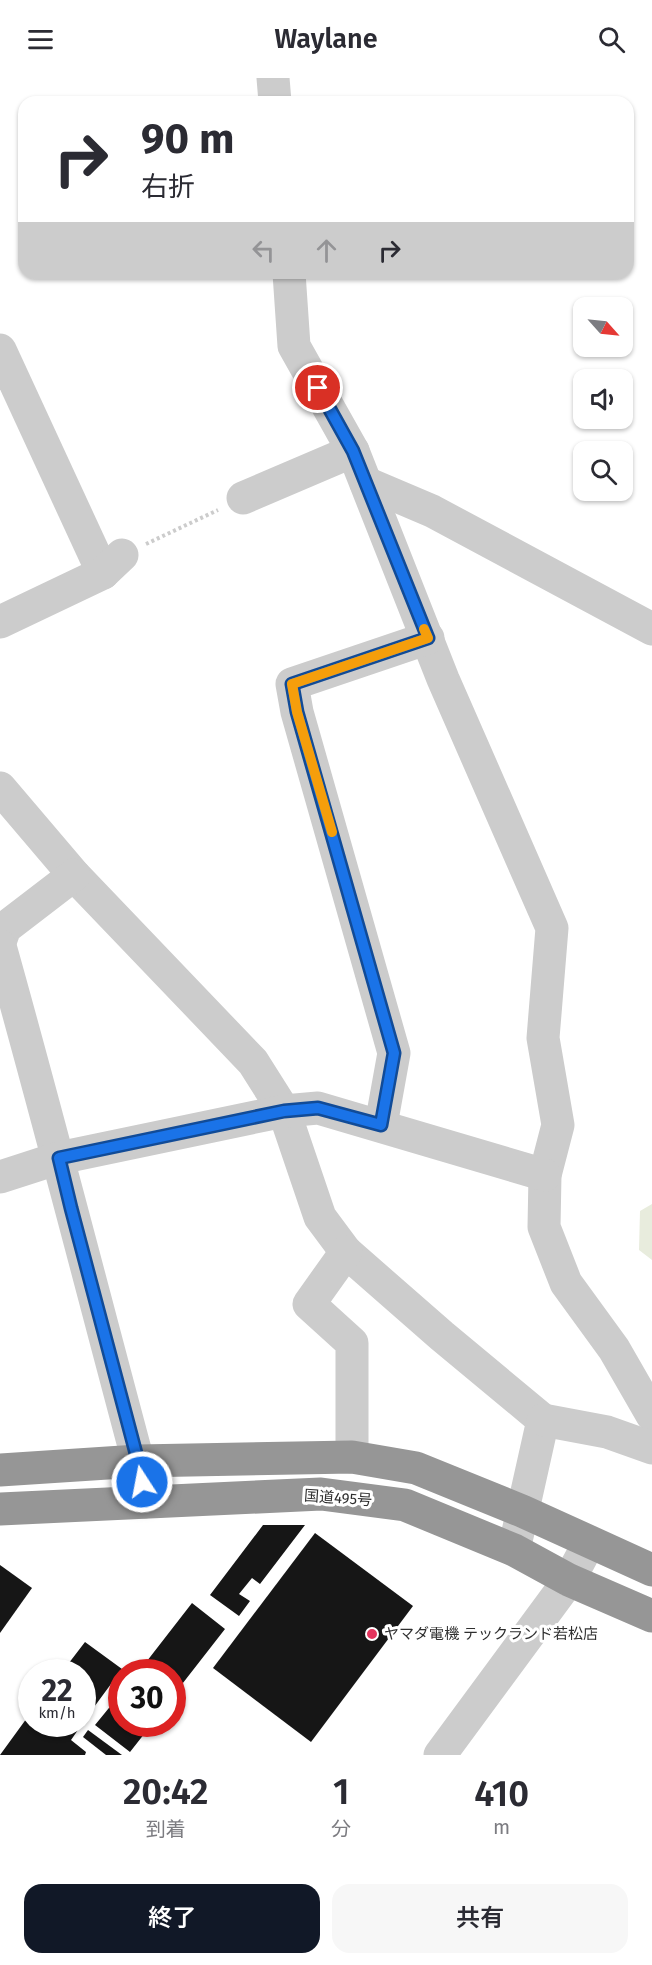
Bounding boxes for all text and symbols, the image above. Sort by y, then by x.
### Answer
icon: menu [24,23,57,56]
text: Waylane [274,23,378,55]
icon: search [595,23,628,56]
text: 90 m [141,114,235,164]
icon: right [42,120,120,198]
text: 右折 [141,171,195,203]
icon: left [247,234,280,267]
icon: ahead [310,234,343,267]
icon: right [373,234,406,267]
north arrow [573,297,633,357]
map controls [573,297,633,501]
pin [292,362,343,413]
button: sound [573,369,633,429]
icon: arrive [301,371,334,404]
button: search [573,441,633,501]
position arrow [110,1450,174,1514]
street label: 国道495号 [303,1487,373,1509]
place label: ヤマダ電機 テックランド若松店 [384,1625,598,1643]
marker: ヤマダ電機 テックランド若松店 [365,1627,379,1641]
speed limit sign: 30 [108,1659,186,1737]
text: 22 [41,1673,73,1709]
text: km/h [38,1704,76,1722]
text: 20:42 [123,1770,208,1814]
text: 1 [333,1770,350,1814]
text: 410 [474,1772,529,1816]
text: m [493,1815,510,1839]
text: 到着 [146,1817,186,1841]
text: 分 [331,1817,351,1841]
button: 終了 [24,1884,320,1953]
button: 共有 [332,1884,628,1953]

